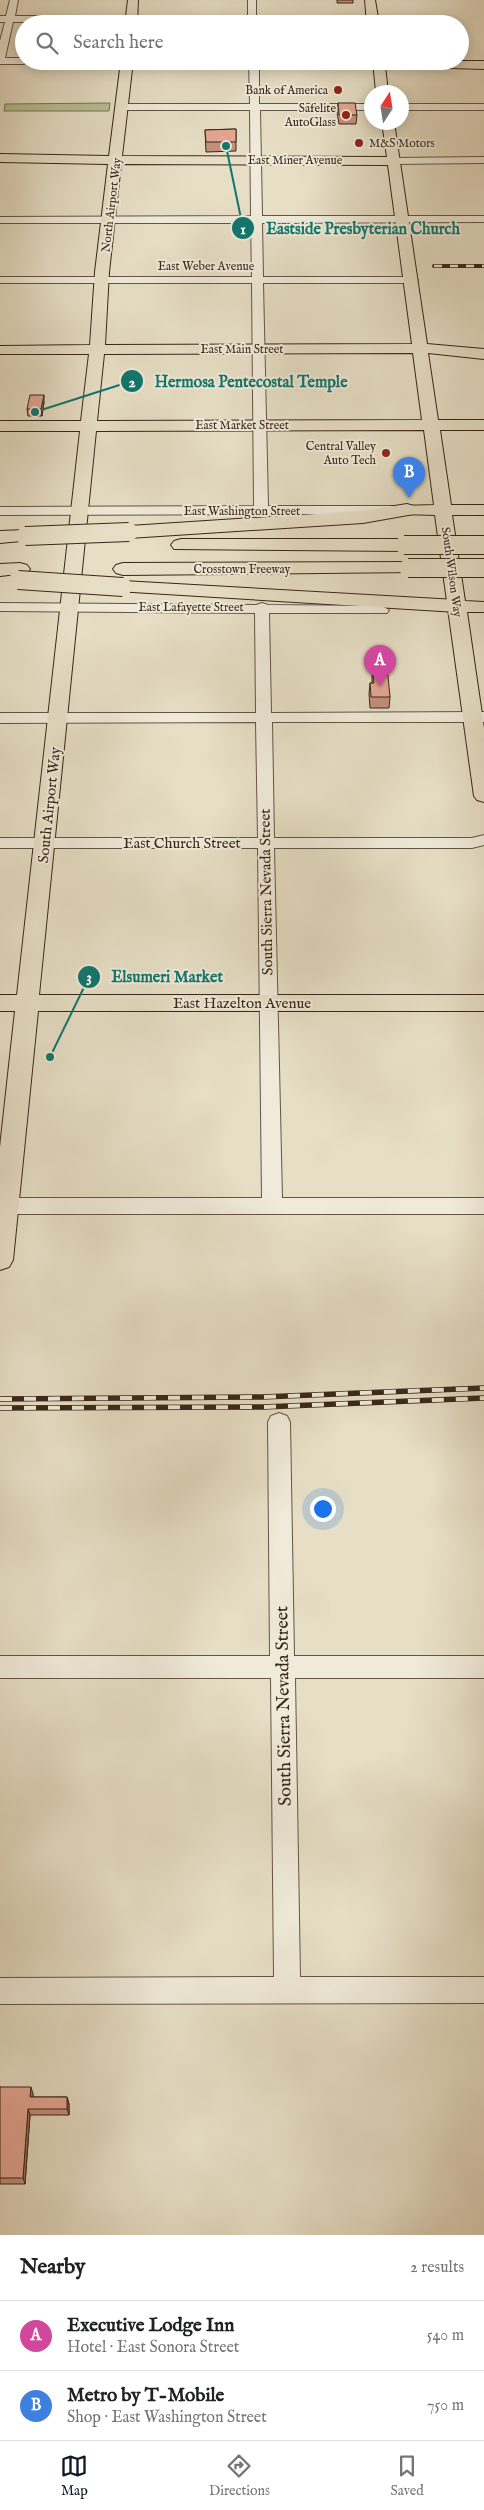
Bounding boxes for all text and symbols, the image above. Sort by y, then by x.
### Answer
search box [15,15,469,70]
icon: search [33,29,61,57]
text: Search here [73,31,164,55]
place label: Bank of America [245,83,329,98]
marker: Bank of America [332,84,344,96]
north arrow [364,85,409,130]
place label: Safelite AutoGlass [284,101,336,130]
marker: Safelite AutoGlass [340,109,352,121]
place label: M&S Motors [369,136,435,151]
marker: M&S Motors [353,137,365,149]
street label: East Miner Avenue [248,153,343,168]
street label: North Airport Way [98,157,126,253]
callout: Eastside Presbyterian Church [231,213,470,244]
text: 1 [240,220,246,239]
text: Eastside Presbyterian Church [266,220,460,240]
street label: East Weber Avenue [158,259,255,274]
street label: East Main Street [201,342,283,357]
callout: Hermosa Pentecostal Temple [119,366,357,397]
text: 2 [128,373,136,392]
text: Hermosa Pentecostal Temple [154,373,348,393]
street label: East Market Street [195,418,289,433]
place label: Central Valley Auto Tech [306,439,377,468]
marker: Central Valley Auto Tech [380,447,392,459]
pin: B [393,457,425,498]
street label: East Washington Street [184,504,300,519]
street label: South Wilson Way [438,526,465,618]
street label: Crosstown Freeway [194,562,291,577]
street label: East Lafayette Street [138,600,244,615]
pin: A [364,645,396,686]
street label: South Airport Way [34,745,65,864]
street label: South Sierra Nevada Street [256,808,277,976]
street label: East Church Street [123,834,241,853]
callout: Elsumeri Market [76,961,233,992]
text: 3 [86,968,92,987]
text: Elsumeri Market [111,968,223,988]
street label: East Hazelton Avenue [173,994,311,1013]
your location [310,1496,336,1522]
street label: South Sierra Nevada Street [271,1606,298,1806]
text: Nearby [20,2254,85,2281]
text: 2 results [410,2258,464,2278]
text: Executive Lodge Inn [67,2314,234,2338]
text: A [31,2326,41,2346]
text: 540 m [427,2326,464,2346]
text: Hotel · East Sonora Street [67,2338,239,2358]
text: Metro by T-Mobile [67,2384,224,2408]
text: B [31,2396,41,2416]
text: 750 m [427,2396,464,2416]
text: Shop · East Washington Street [67,2408,267,2428]
tab: Map [60,2452,88,2500]
tab: Directions [209,2452,270,2500]
tab: Saved [391,2452,424,2500]

